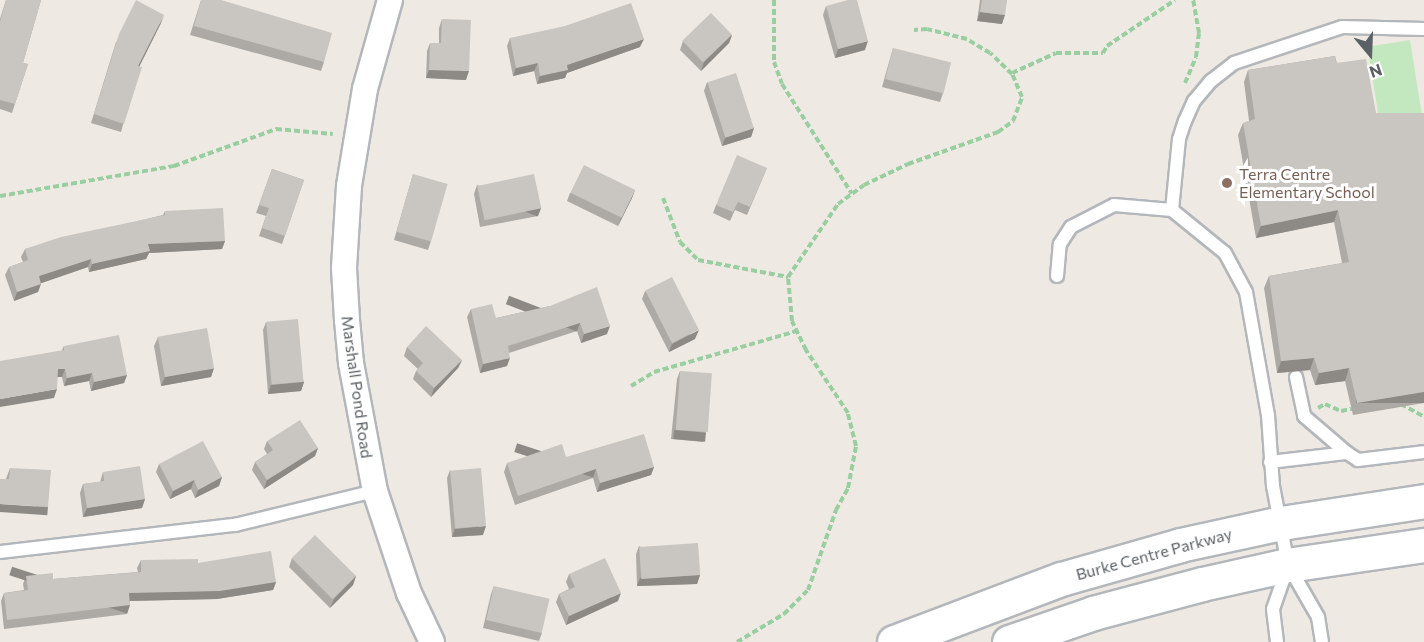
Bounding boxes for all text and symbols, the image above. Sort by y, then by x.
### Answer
north arrow [1340,24,1400,84]
text: N [1367,61,1385,82]
place label: Terra Centre Elementary School [1239,164,1375,202]
marker: Terra Centre Elementary School [1220,176,1234,190]
street label: Marshall Pond Road [337,314,377,460]
street label: Burke Centre Parkway [1074,524,1234,584]

